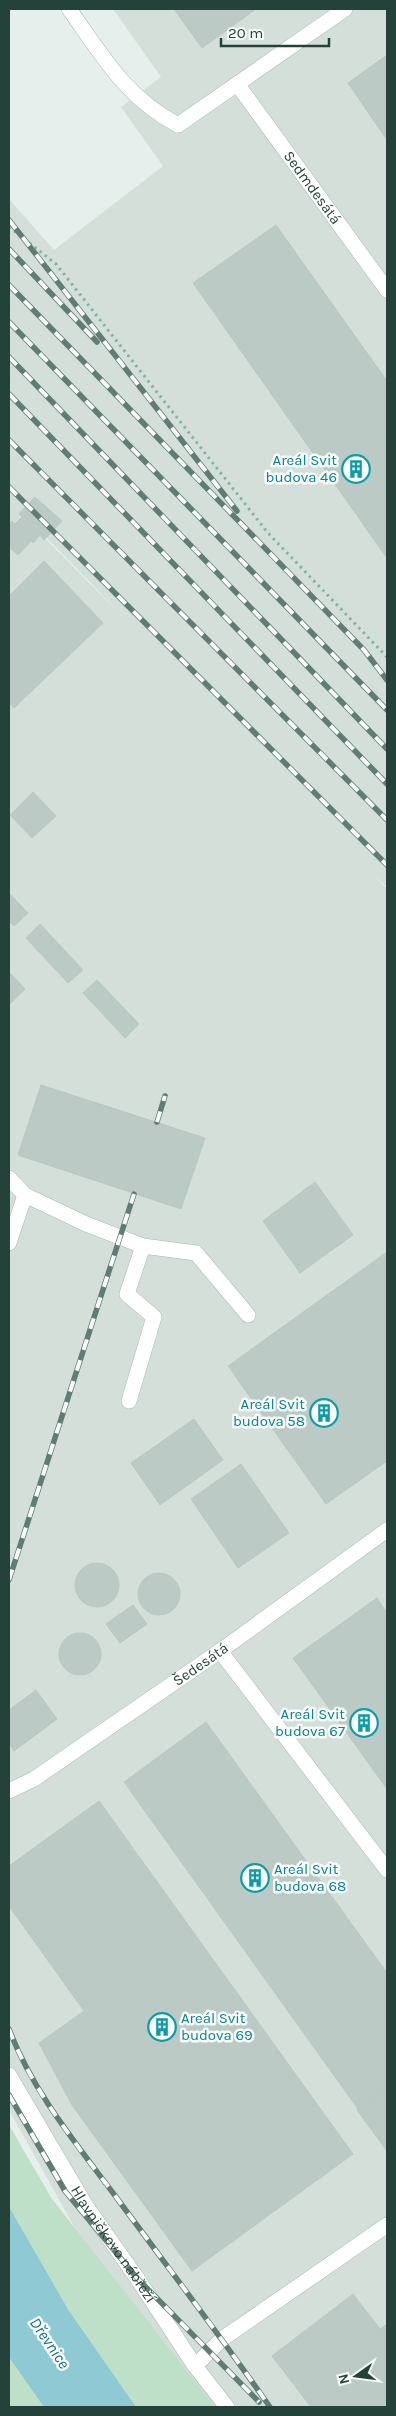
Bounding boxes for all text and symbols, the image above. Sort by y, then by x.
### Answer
scale bar [221,15,328,47]
text: 20 m [228,24,263,42]
street label: Sedmdesátá [280,147,345,228]
place label: Areál Svit budova 46 [266,451,337,486]
building icon: Areál Svit budova 46 [341,454,371,484]
place label: Areál Svit budova 58 [233,1395,305,1430]
building icon: Areál Svit budova 58 [309,1398,339,1428]
street label: Šedesátá [169,1639,232,1690]
place label: Areál Svit budova 67 [275,1705,345,1740]
building icon: Areál Svit budova 67 [349,1708,379,1738]
place label: Areál Svit budova 68 [274,1860,346,1895]
building icon: Areál Svit budova 68 [240,1863,270,1893]
place label: Areál Svit budova 69 [181,2009,253,2044]
building icon: Areál Svit budova 69 [147,2012,177,2042]
street label: Hlavničkovo nábřeží [67,2182,160,2307]
water label: Dřevnice [26,2314,74,2373]
north arrow [331,2351,381,2401]
text: N [334,2372,353,2386]

